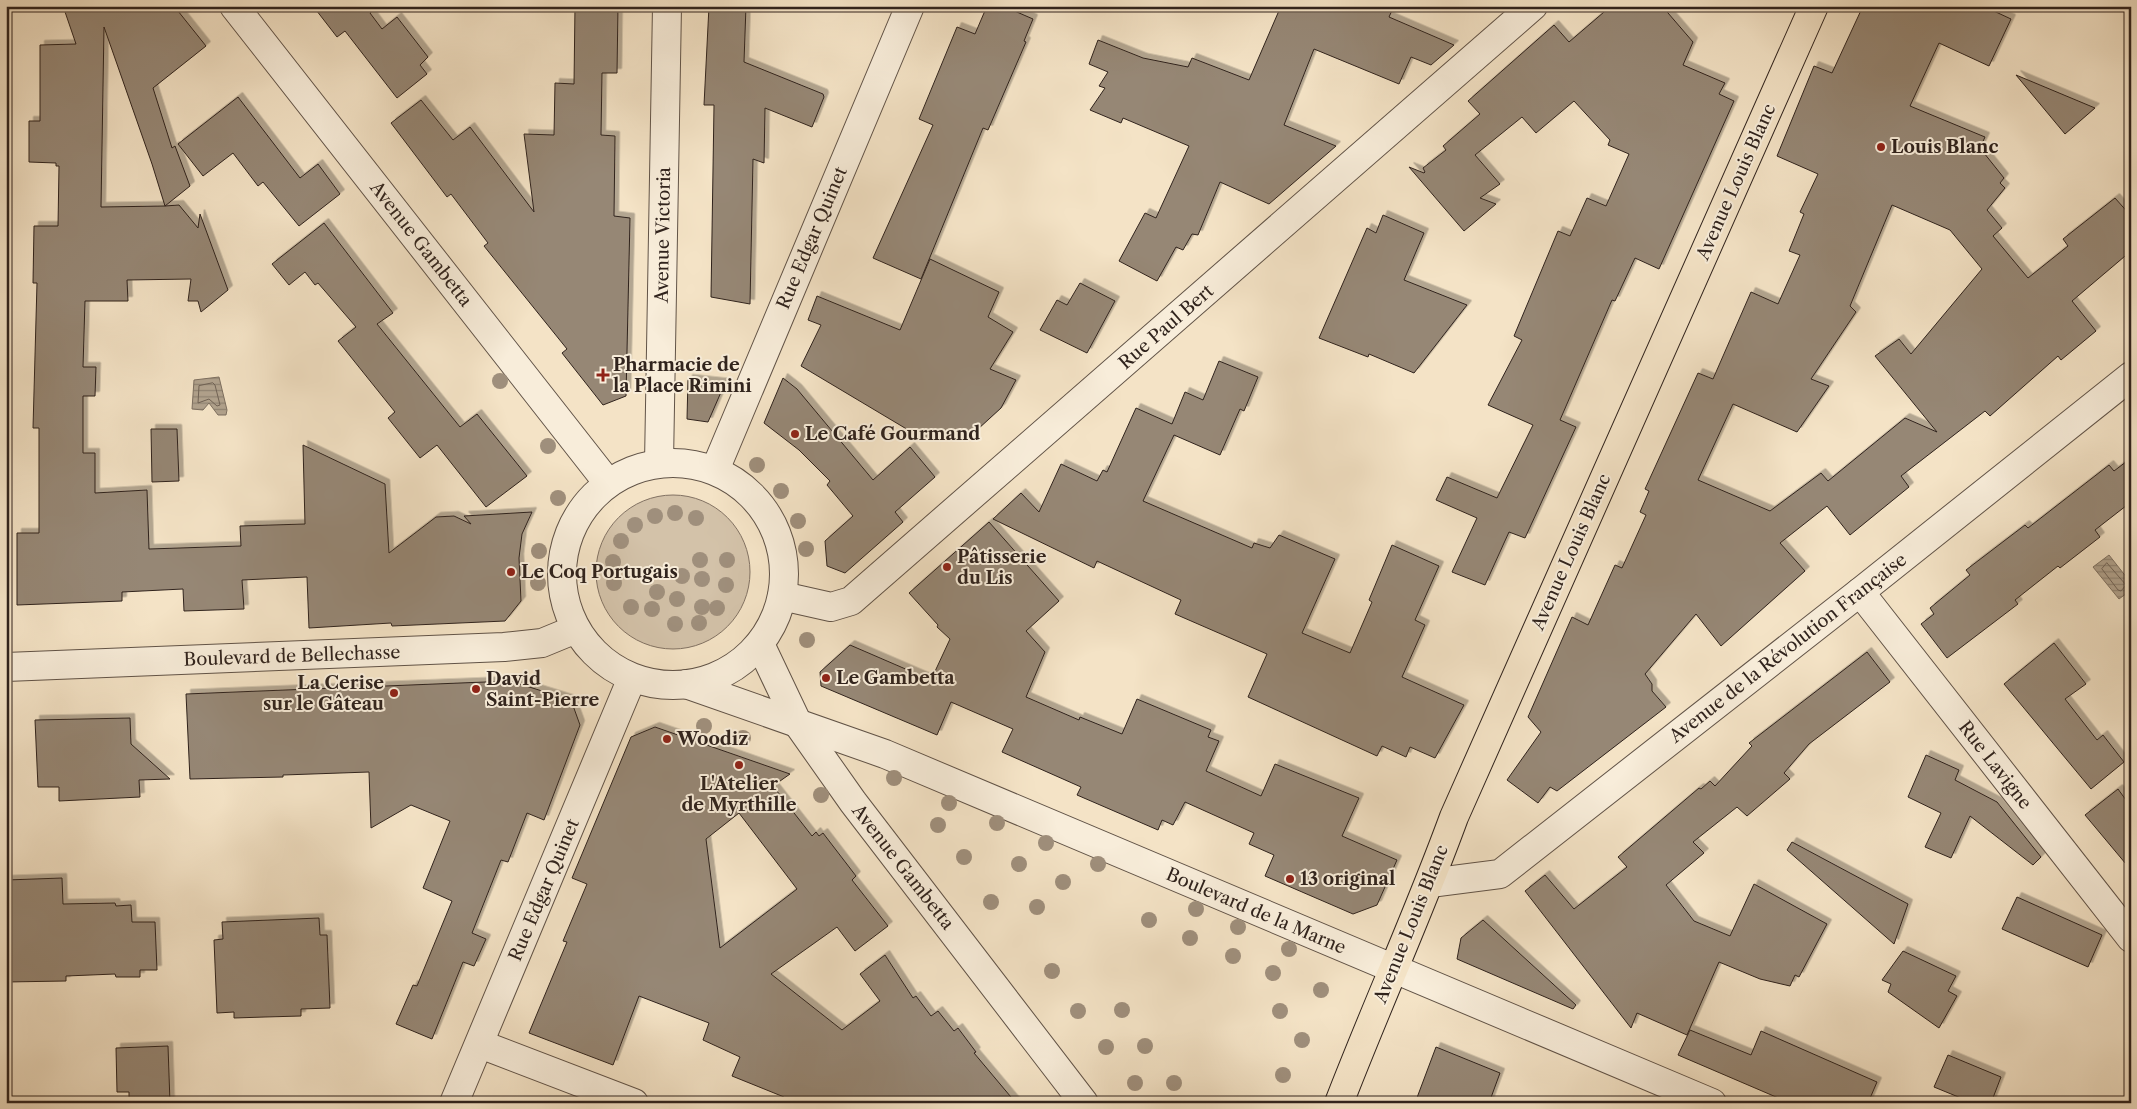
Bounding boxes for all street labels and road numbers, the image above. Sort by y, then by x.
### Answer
street label: Avenue Louis Blanc [1691,100,1780,265]
street label: Rue Edgar Quinet [772,163,852,313]
street label: Avenue Victoria [651,166,675,304]
street label: Avenue Gambetta [365,176,477,311]
street label: Rue Paul Bert [1114,280,1218,374]
street label: Avenue Louis Blanc [1526,470,1615,635]
street label: Avenue de la Révolution Française [1664,549,1911,748]
street label: Boulevard de Bellechasse [183,641,401,671]
street label: Rue Lavigne [1954,716,2036,814]
street label: Avenue Gambetta [847,799,959,934]
street label: Rue Edgar Quinet [504,815,584,965]
street label: Avenue Louis Blanc [1369,842,1453,1007]
street label: Boulevard de la Marne [1163,863,1349,959]

